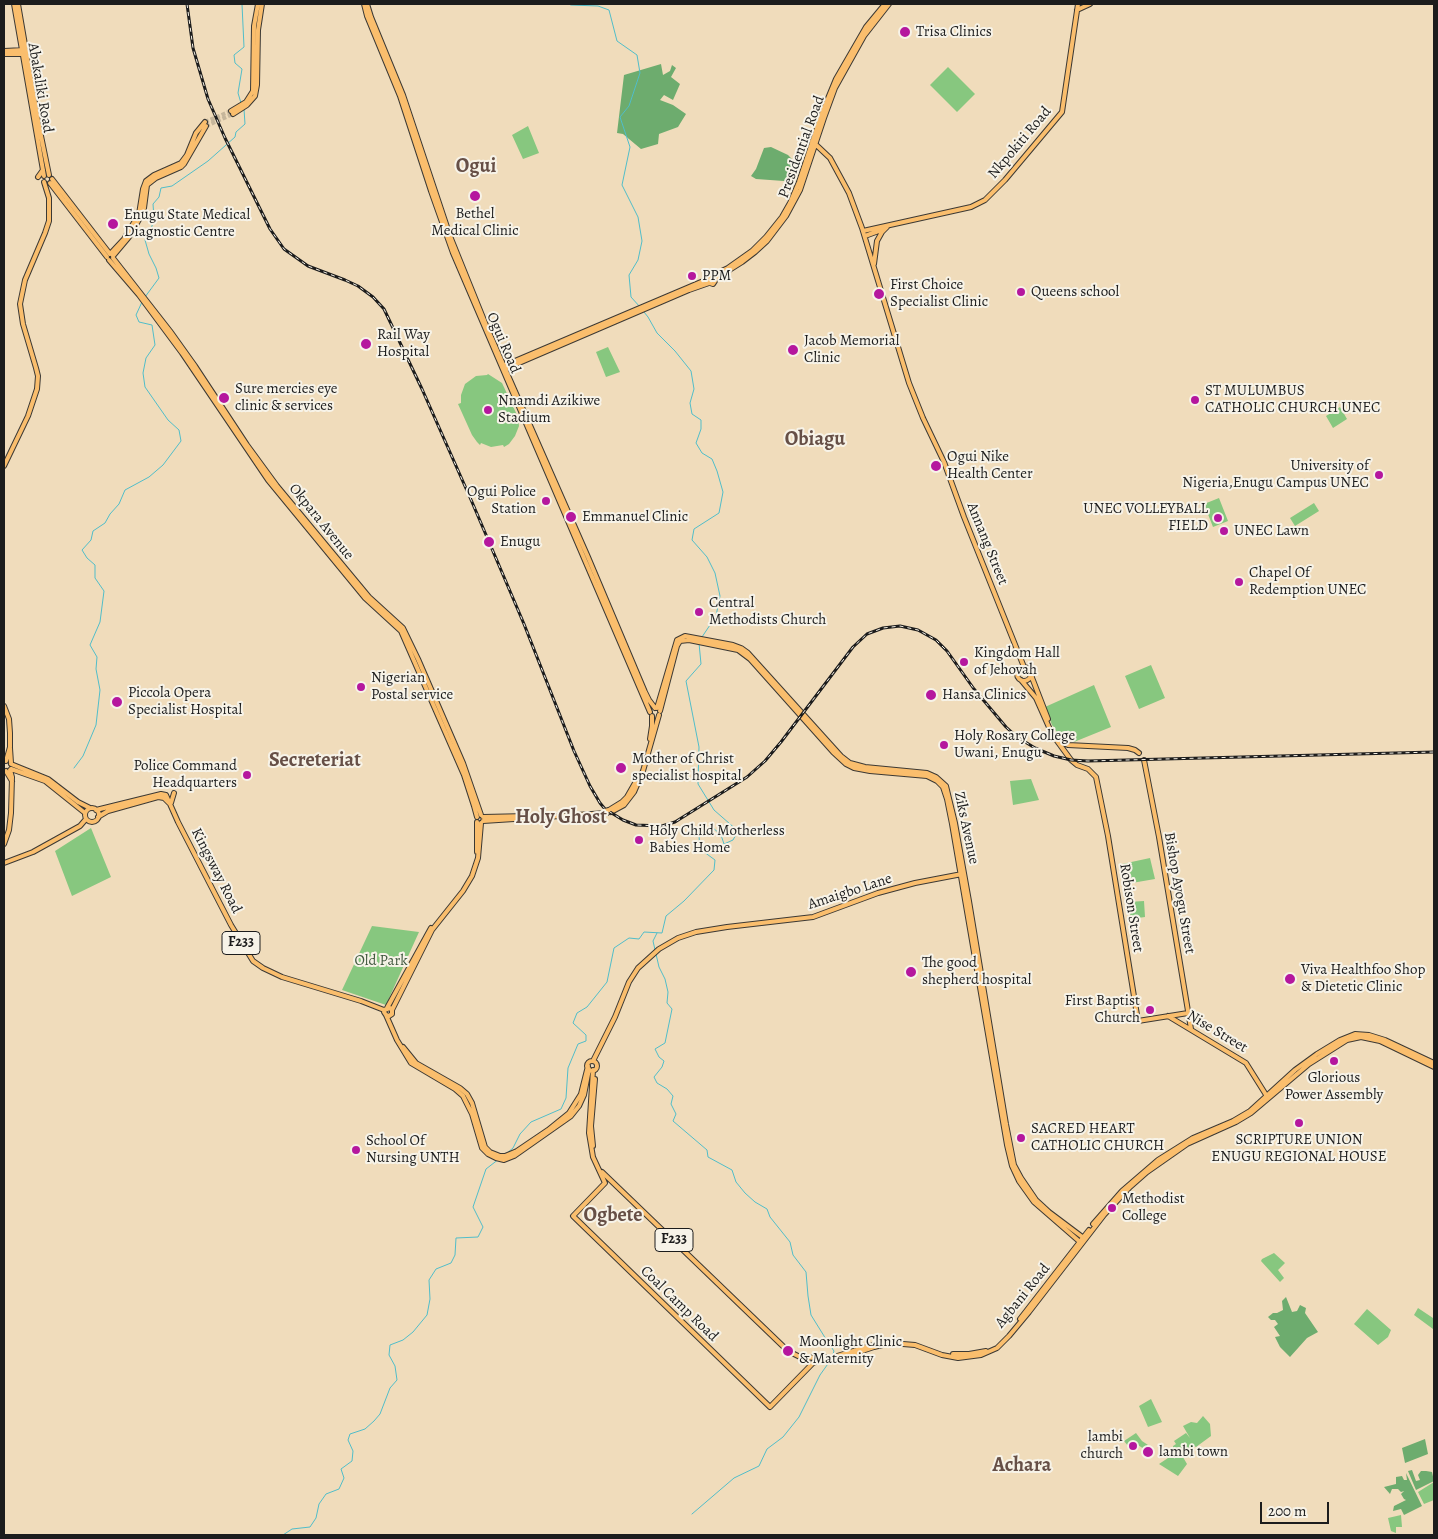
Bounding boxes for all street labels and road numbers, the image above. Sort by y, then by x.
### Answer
street label: Abakaliki Road [23,42,57,134]
street label: Presidential Road [775,93,829,201]
street label: Nkpokiti Road [985,103,1055,183]
street label: Ogui Road [482,310,524,376]
street label: Okpara Avenue [285,480,357,564]
street label: Annang Street [962,500,1012,588]
street label: Ziks Avenue [950,790,982,866]
street label: Kingsway Road [187,825,245,917]
street label: Bishop Ayogu Street [1159,831,1199,955]
street label: Robison Street [1115,862,1147,954]
street label: Amaigbo Lane [806,870,894,914]
road number: F233 [222,931,260,954]
street label: Nise Street [1183,1007,1251,1057]
road number: F233 [655,1228,693,1252]
street label: Agbani Road [992,1260,1054,1332]
street label: Coal Camp Road [636,1262,722,1346]

